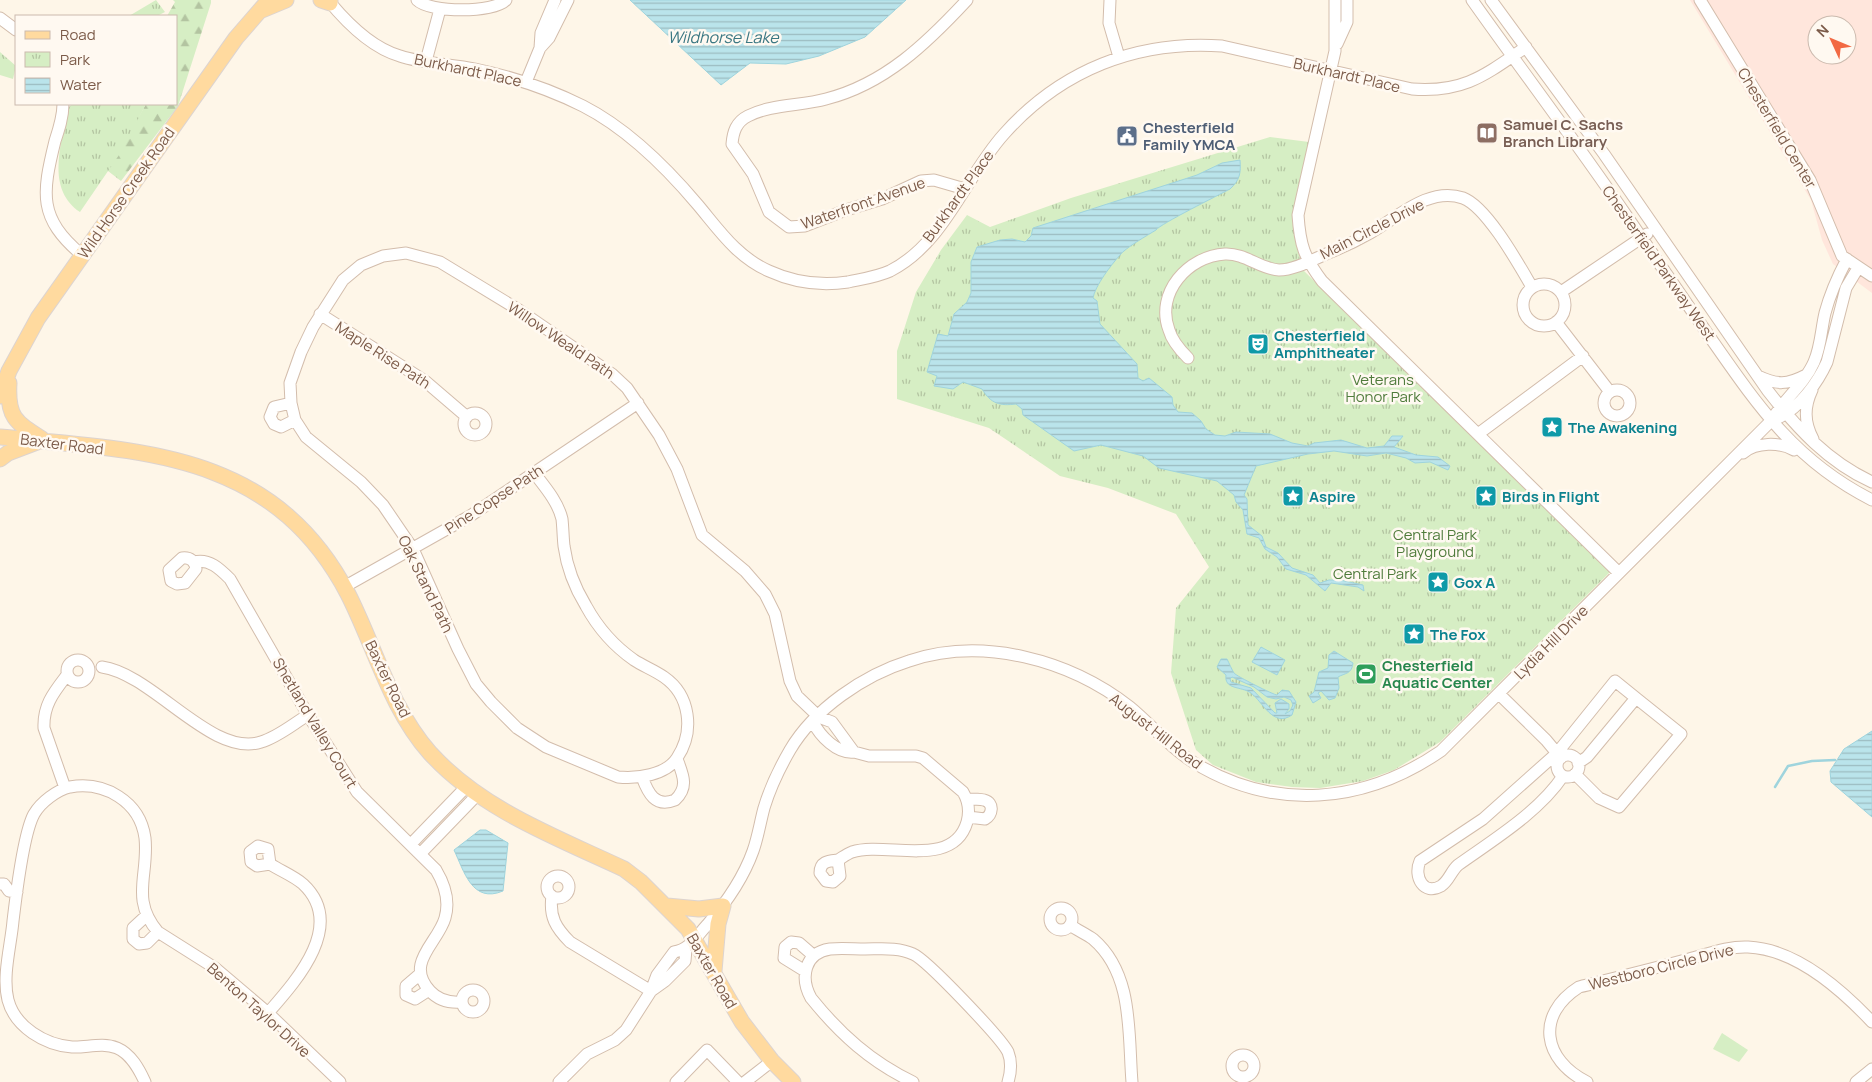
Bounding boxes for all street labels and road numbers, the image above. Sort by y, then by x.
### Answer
street label: Burkhardt Place [412,48,524,92]
street label: Burkhardt Place [1291,52,1403,98]
street label: Chesterfield Center [1733,64,1822,193]
street label: Wild Horse Creek Road [73,123,179,263]
street label: Burkhardt Place [917,146,999,246]
street label: Waterfront Avenue [798,172,928,234]
street label: Chesterfield Parkway West [1597,181,1721,345]
street label: Main Circle Drive [1316,194,1428,264]
street label: Willow Weald Path [503,296,619,384]
street label: Maple Rise Path [331,316,435,394]
street label: Baxter Road [19,428,105,460]
street label: Pine Copse Path [441,459,547,539]
street label: Oak Stand Path [393,532,459,636]
street label: Lydia Hill Drive [1509,600,1593,684]
street label: Baxter Road [360,637,416,721]
street label: Shetland Valley Court [268,654,362,792]
street label: August Hill Road [1105,688,1207,774]
street label: Baxter Road [682,929,742,1013]
street label: Westboro Circle Drive [1586,939,1736,995]
street label: Benton Taylor Drive [203,958,315,1062]

